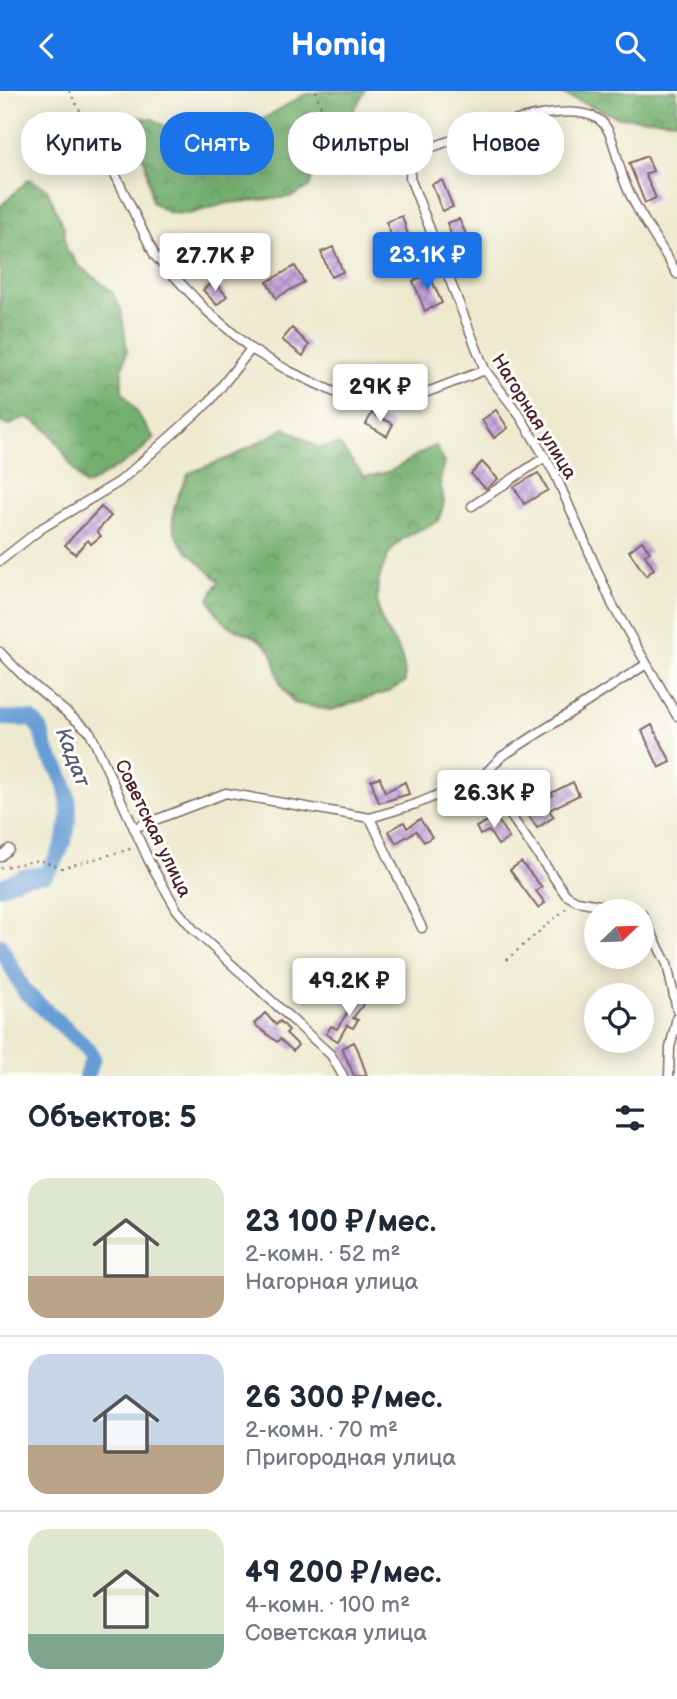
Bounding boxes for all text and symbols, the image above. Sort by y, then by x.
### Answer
text: Homiq [291,26,386,65]
icon: back [28,27,66,65]
icon: search [611,27,649,65]
chip: Купить [21,112,146,175]
chip: Снять [160,112,274,175]
chip: Фильтры [288,112,433,175]
chip: Новое [447,112,564,175]
pin: 27.7K ₽ [150,233,280,293]
pin: 23.1K ₽ [362,233,492,292]
text: 23.1K ₽ [389,241,465,269]
text: 27.7K ₽ [176,242,254,270]
street label: Нагорная улица [486,350,581,484]
pin: 29K ₽ [331,365,429,424]
text: 29K ₽ [349,373,411,401]
water label: Кадат [50,724,96,791]
street label: Советская улица [109,756,196,901]
pin: 26.3K ₽ [429,771,559,830]
text: 26.3K ₽ [453,779,535,807]
north arrow [584,899,654,969]
map controls [584,899,654,1053]
pin: 49.2K ₽ [284,958,414,1018]
text: 49.2K ₽ [308,967,390,995]
button: locate [584,983,654,1053]
icon: filters [611,1099,649,1137]
text: Объектов: 5 [28,1100,197,1136]
text: 23 100 ₽/мес. [245,1204,436,1240]
icon: home [84,1206,168,1290]
text: 2-комн. · 52 m² [245,1240,400,1268]
text: Нагорная улица [245,1268,418,1296]
text: 26 300 ₽/мес. [245,1380,443,1416]
icon: home [84,1382,168,1466]
text: 2-комн. · 70 m² [245,1416,398,1444]
text: Пригородная улица [245,1444,456,1472]
text: 49 200 ₽/мес. [245,1555,442,1591]
icon: home [84,1557,168,1641]
text: 4-комн. · 100 m² [245,1591,410,1619]
text: Советская улица [245,1619,427,1647]

